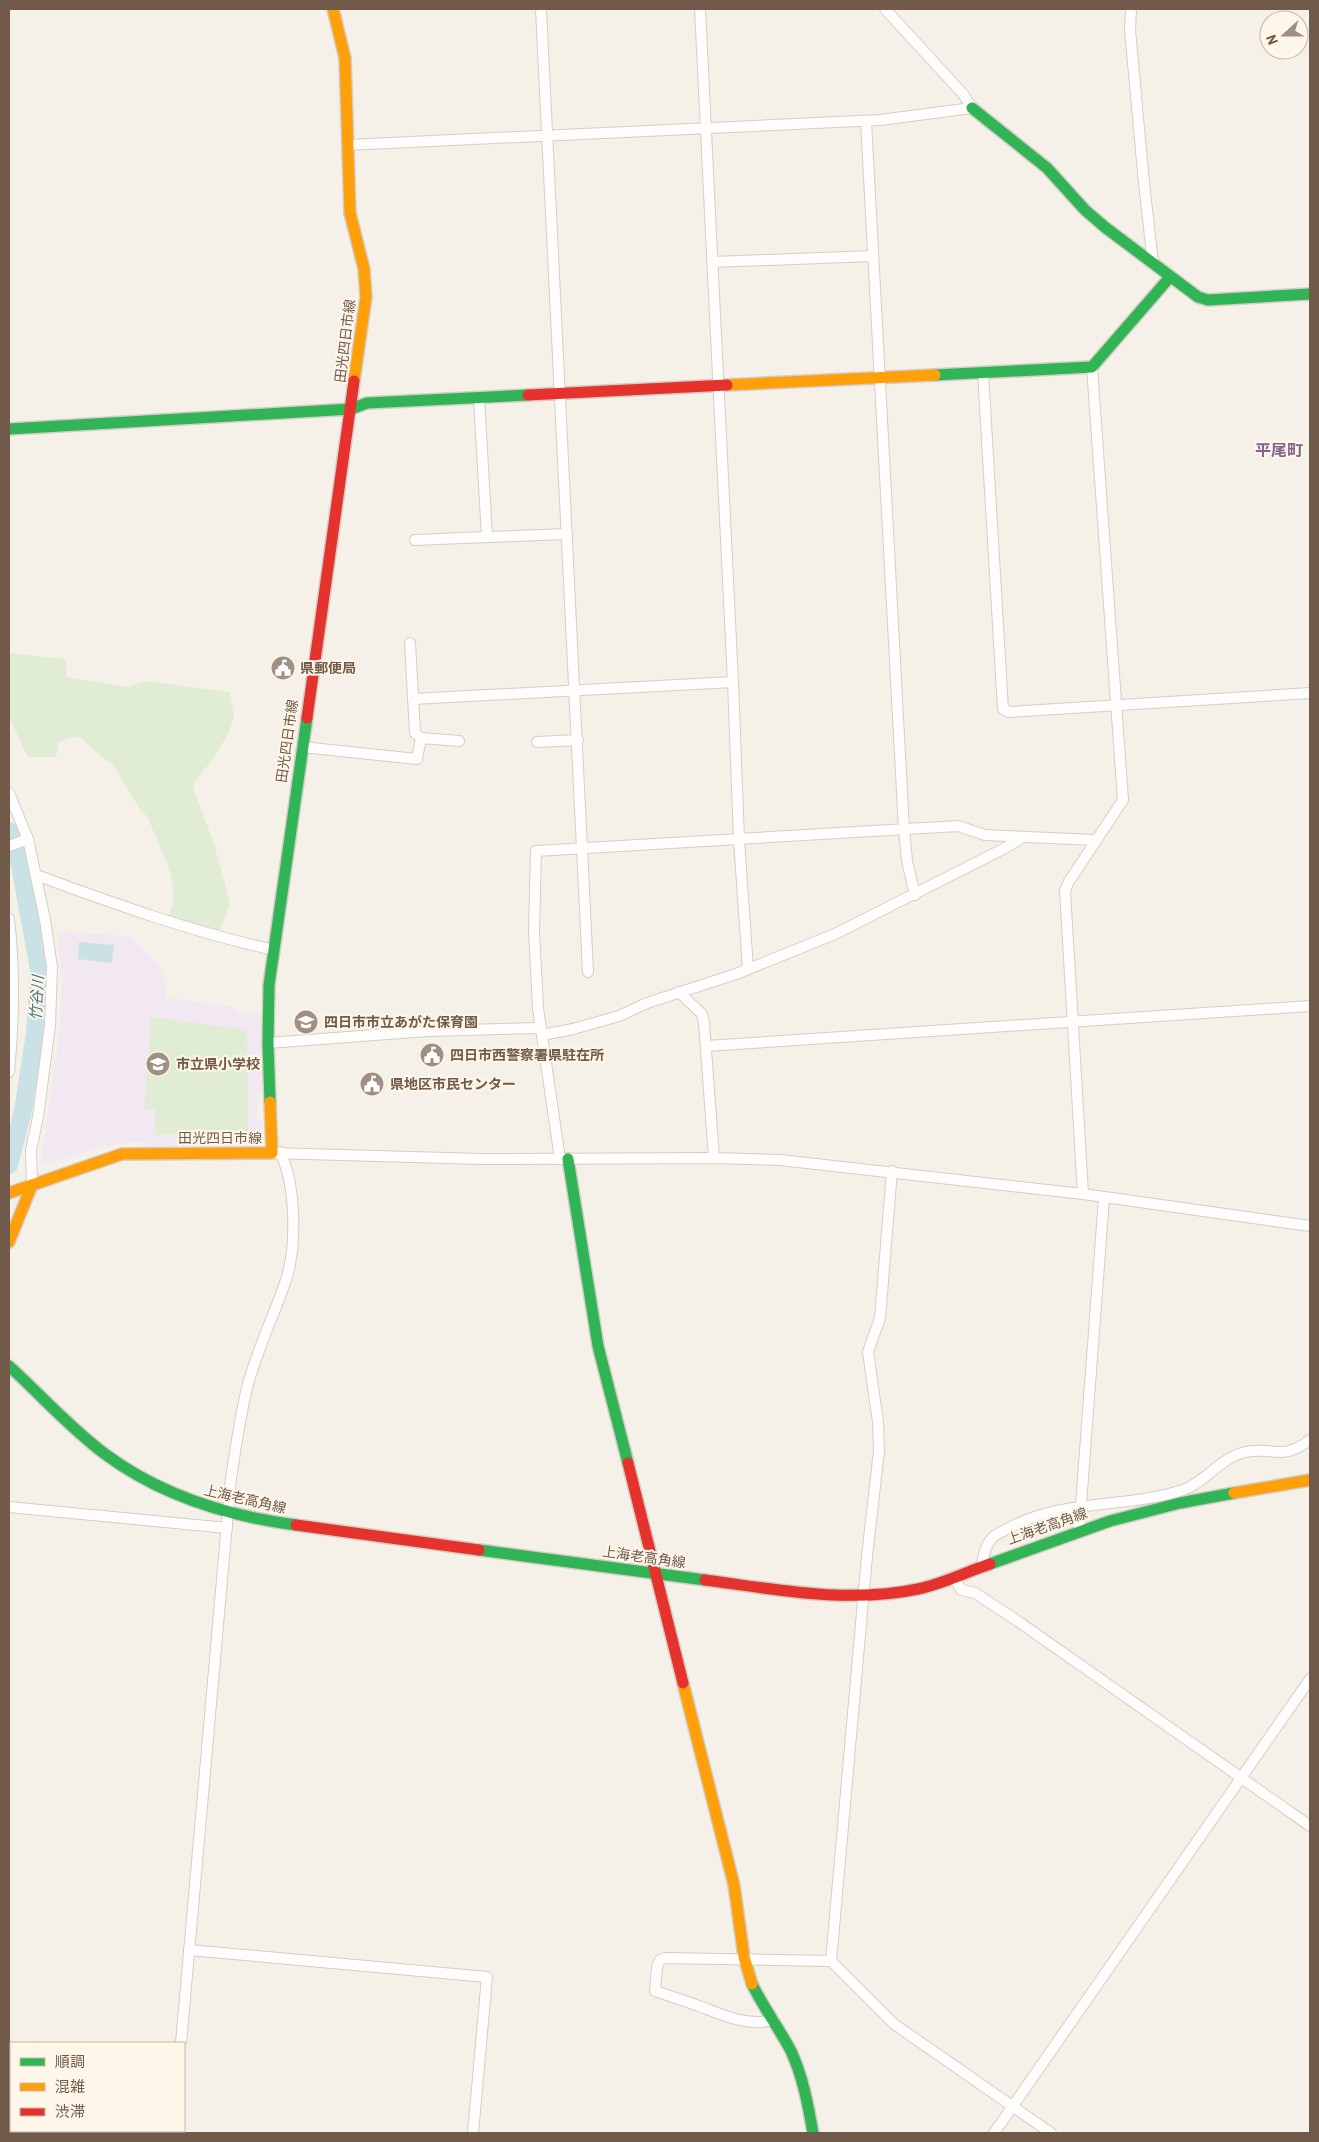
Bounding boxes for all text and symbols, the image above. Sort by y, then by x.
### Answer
north arrow [1259,10,1309,60]
text: N [1262,32,1281,47]
street label: 田光四日市線 [331,298,358,384]
district label: 平尾町 [1255,440,1303,459]
public building icon: 県郵便局 [270,655,296,681]
place label: 県郵便局 [300,659,356,676]
street label: 田光四日市線 [272,698,301,784]
water label: 竹谷川 [26,973,46,1021]
school or university icon: 四日市市立あがた保育園 [293,1009,319,1035]
place label: 四日市市立あがた保育園 [324,1013,478,1030]
public building icon: 四日市西警察署県駐在所 [419,1042,445,1068]
place label: 四日市西警察署県駐在所 [450,1046,604,1063]
school or university icon: 市立県小学校 [145,1051,171,1077]
place label: 市立県小学校 [176,1055,260,1072]
public building icon: 県地区市民センター [359,1071,385,1097]
place label: 県地区市民センター [390,1075,516,1092]
street label: 田光四日市線 [178,1129,262,1146]
street label: 上海老高角線 [202,1481,288,1516]
street label: 上海老高角線 [1004,1504,1089,1547]
street label: 上海老高角線 [601,1542,687,1571]
legend [10,2042,185,2132]
text: 順調 [55,2052,85,2070]
text: 混雑 [55,2077,85,2095]
text: 渋滞 [55,2102,85,2120]

